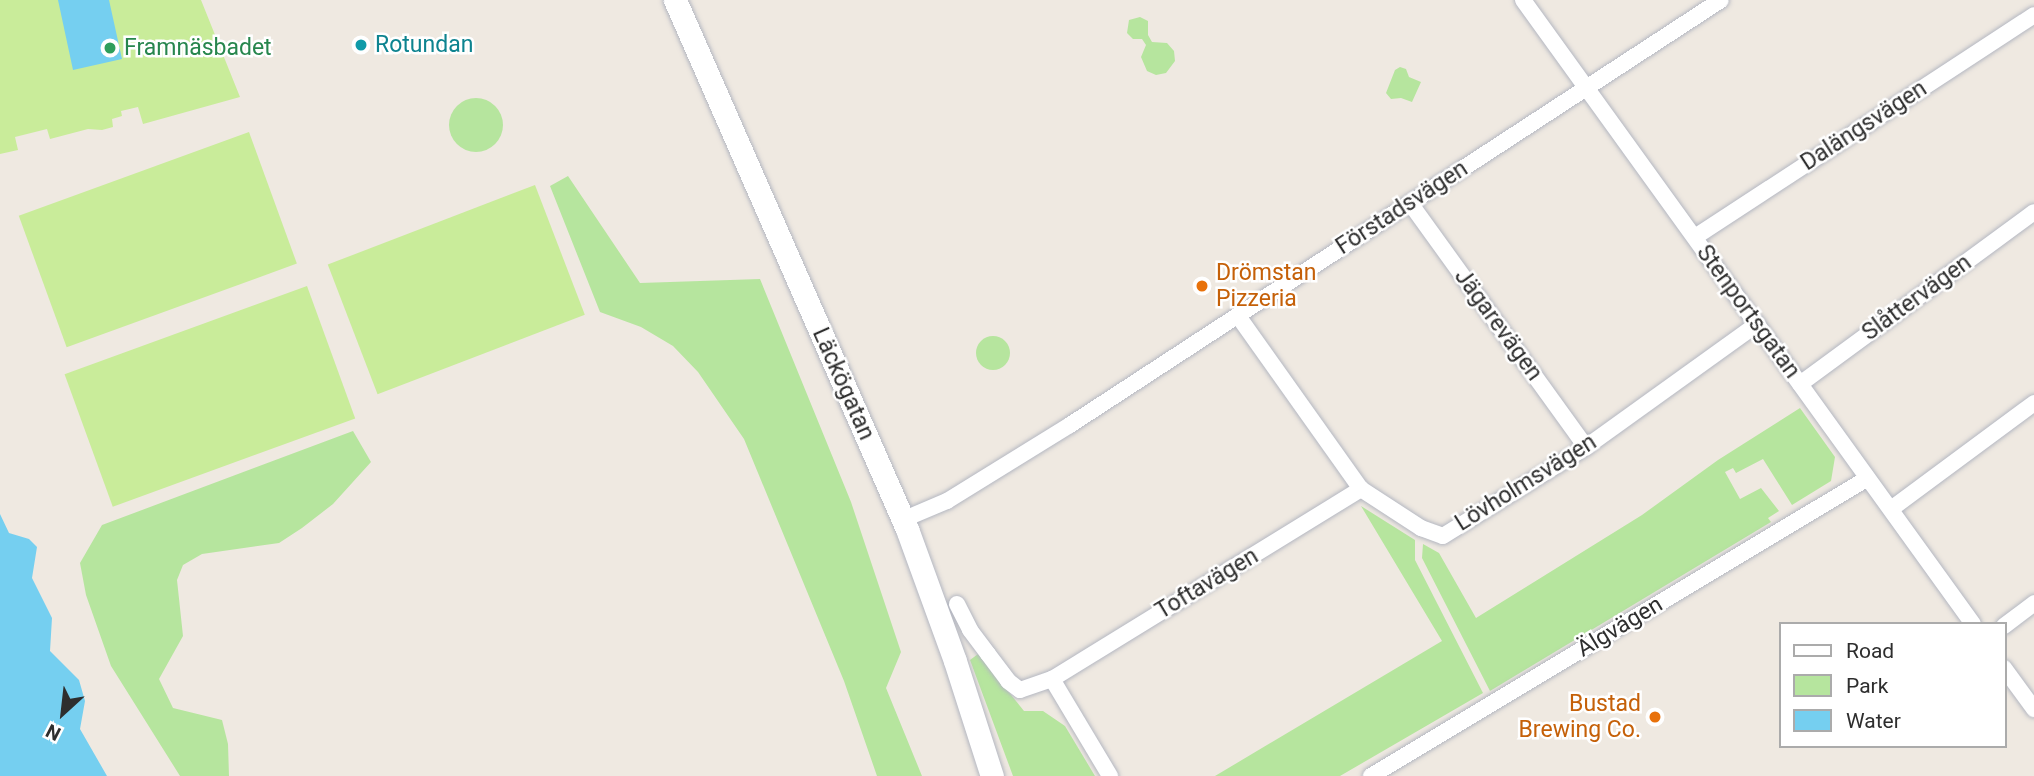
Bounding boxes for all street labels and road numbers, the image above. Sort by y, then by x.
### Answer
street label: Dalängsvägen [1796,75,1932,177]
street label: Förstadsvägen [1331,155,1473,261]
street label: Stenportsgatan [1690,240,1806,384]
street label: Slåttervägen [1857,249,1977,347]
street label: Jägarevägen [1448,264,1548,386]
street label: Läckögatan [806,324,880,444]
street label: Lövholmsvägen [1450,429,1602,537]
street label: Toftavägen [1151,543,1263,625]
street label: Älgvägen [1572,591,1668,663]

